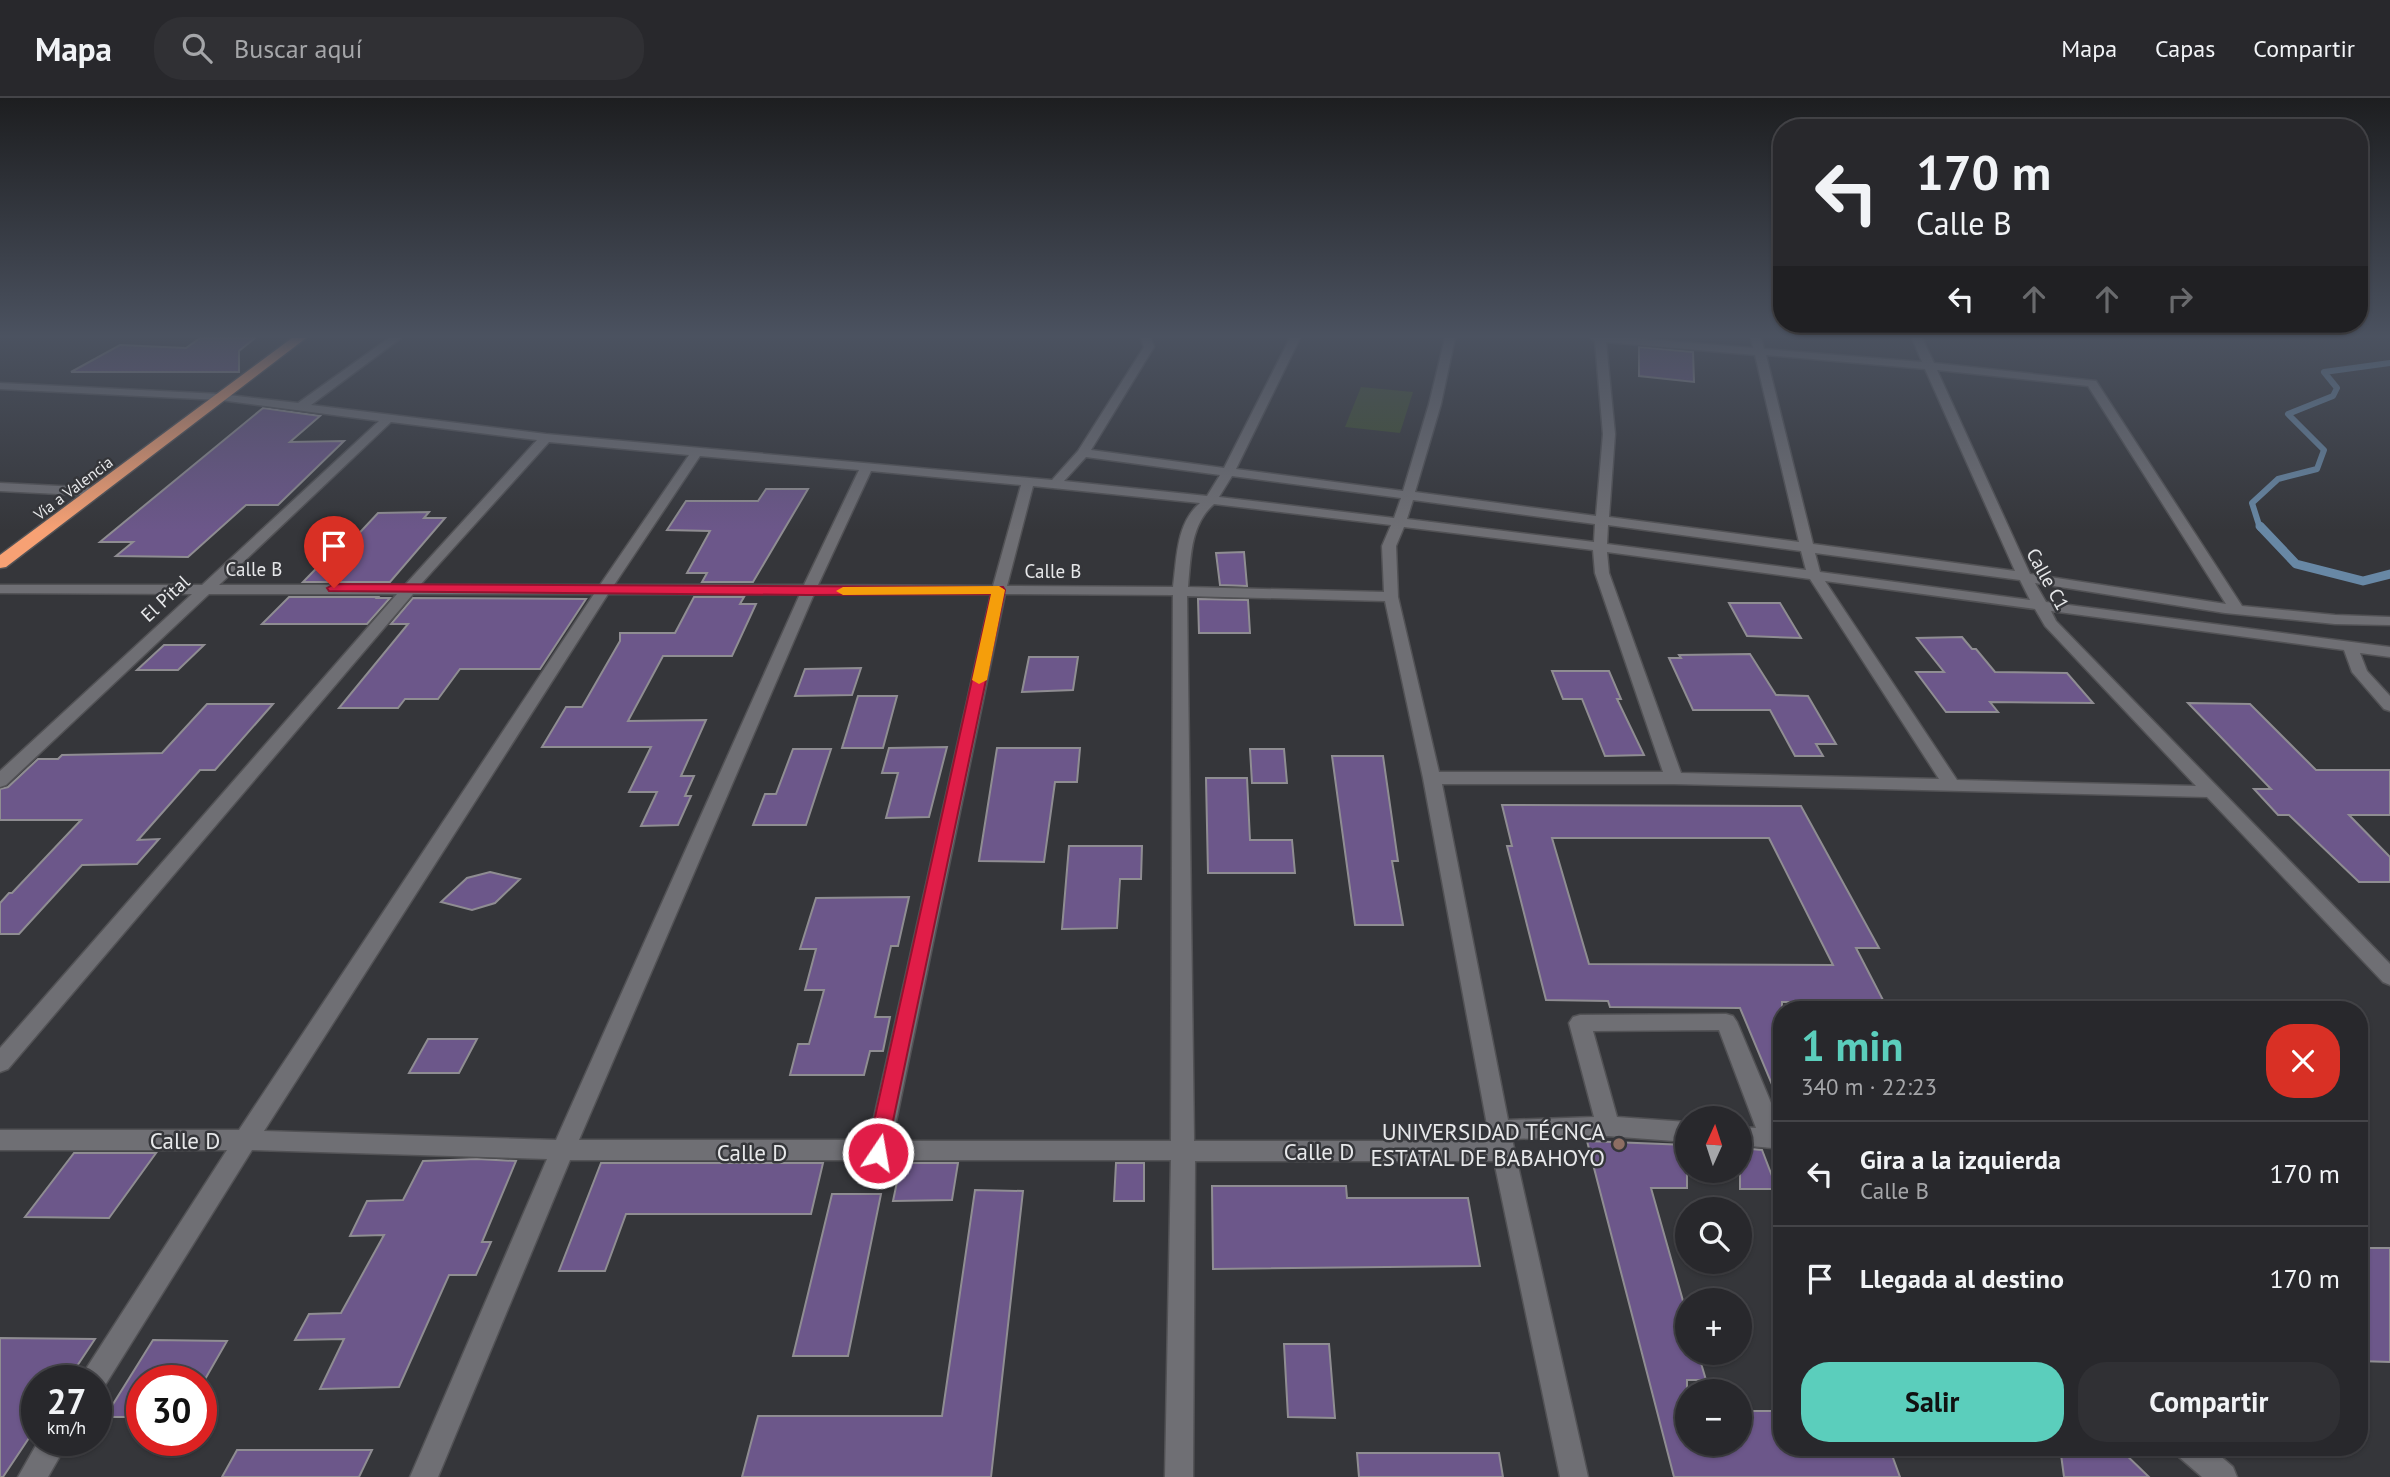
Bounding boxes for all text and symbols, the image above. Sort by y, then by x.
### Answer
search box [154,17,644,80]
text: Mapa [35,27,112,70]
icon: search [178,29,216,67]
text: Buscar aquí [234,32,362,65]
text: Mapa [2061,33,2117,64]
text: Capas [2155,33,2215,64]
text: Compartir [2253,33,2355,64]
text: 170 m [1916,140,2051,204]
icon: left [1801,147,1892,238]
text: Calle B [1916,202,2012,244]
icon: left [1942,280,1980,318]
icon: ahead [2015,280,2053,318]
icon: ahead [2088,280,2126,318]
icon: right [2161,280,2199,318]
street label: Vía a Valencia [29,452,116,525]
pin [304,516,364,588]
icon: arrive [315,527,353,565]
street label: Calle C1 [2021,544,2075,614]
street label: Calle B [226,557,282,581]
street label: Calle B [1025,559,1081,583]
street label: El Pital [136,569,195,627]
text: 1 min [1801,1018,1903,1073]
button: close [2266,1024,2340,1098]
text: 340 m · 22:23 [1801,1072,1937,1101]
north arrow [1675,1106,1752,1183]
map controls [1675,1106,1752,1456]
position arrow [841,1116,915,1190]
place label: UNIVERSIDAD TÉCNCA ESTATAL DE BABAHOYO [1370,1117,1606,1172]
street label: Calle D [150,1126,220,1155]
marker: UNIVERSIDAD TÉCNCA ESTATAL DE BABAHOYO [1611,1136,1627,1152]
street label: Calle D [1284,1137,1354,1166]
street label: Calle D [717,1138,787,1167]
text: Gira a la izquierda [1860,1143,2061,1176]
icon: left [1801,1155,1839,1193]
text: 170 m [2269,1157,2340,1190]
text: Calle B [1860,1176,1929,1205]
button: search [1675,1197,1752,1274]
icon: arrive [1801,1260,1839,1298]
text: Llegada al destino [1860,1262,2064,1295]
text: 170 m [2269,1262,2340,1295]
button: + [1675,1288,1752,1365]
button: Salir [1801,1362,2064,1442]
button: Compartir [2078,1362,2340,1442]
speed limit sign: 30 [126,1365,217,1456]
text: 27 [47,1378,86,1424]
button: − [1675,1379,1752,1456]
text: km/h [47,1416,86,1439]

